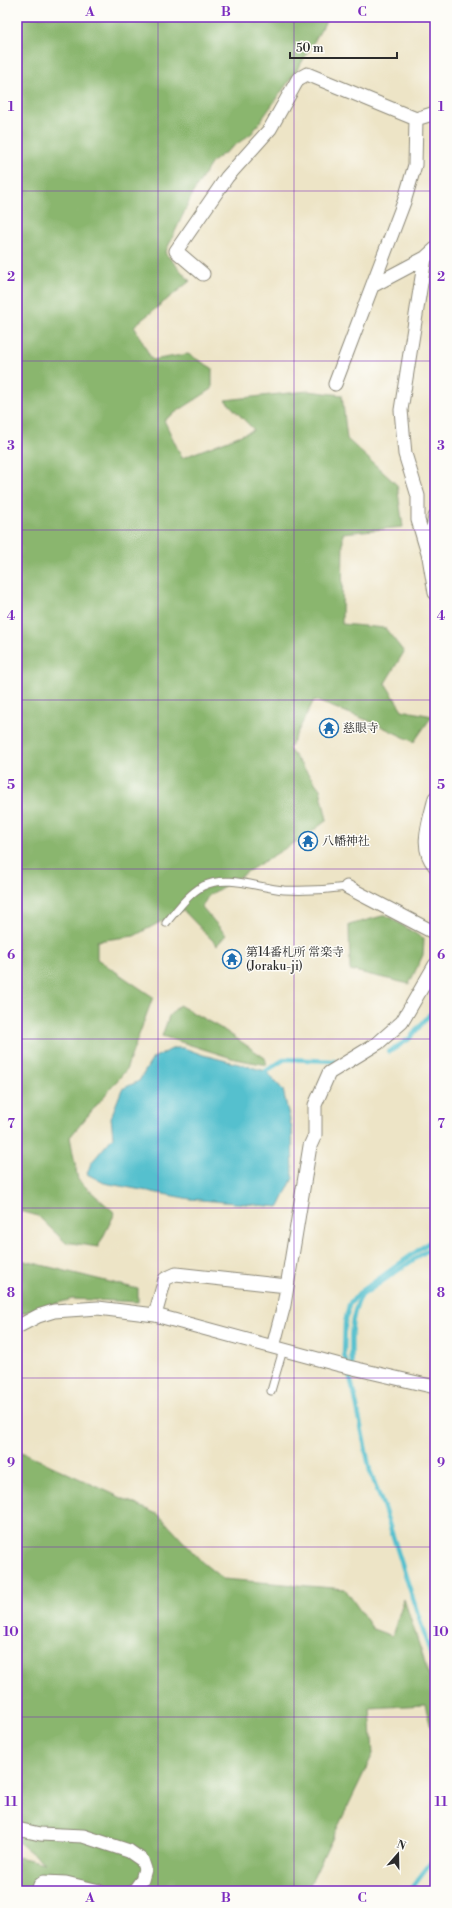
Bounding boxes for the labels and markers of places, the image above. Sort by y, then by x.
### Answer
temple icon: 慈眼寺 [318,717,340,739]
place label: 慈眼寺 [343,721,379,736]
temple icon: 八幡神社 [297,830,319,852]
place label: 八幡神社 [322,834,370,849]
place label: 第14番札所 常楽寺 (Joraku-ji) [246,945,344,974]
temple icon: 第14番札所 常楽寺 (Joraku-ji) [221,948,243,970]

